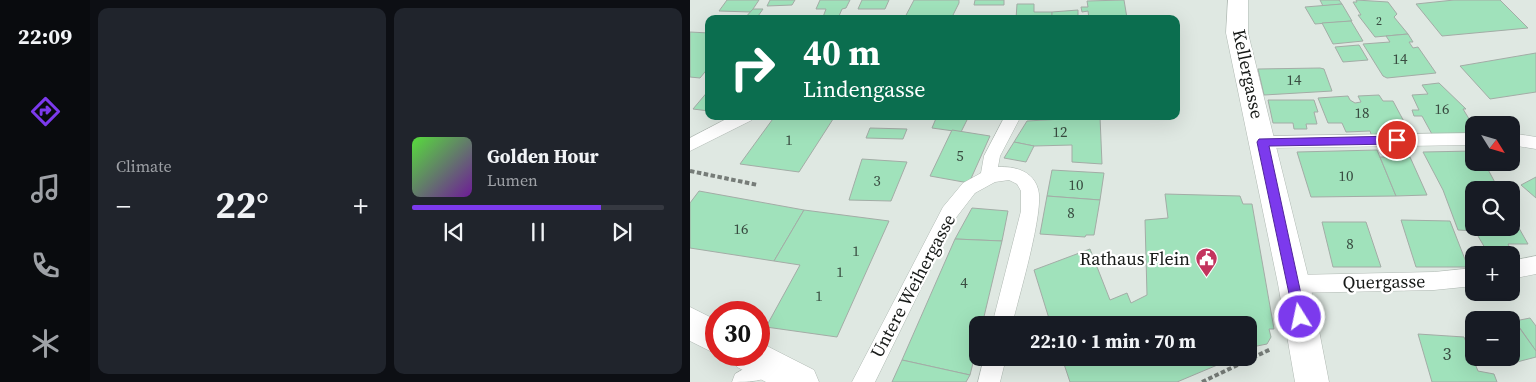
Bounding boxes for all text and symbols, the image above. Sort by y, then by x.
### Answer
house number: 2 [1376,13,1382,29]
text: 22:09 [18,21,72,51]
street label: Kellergasse [1227,27,1270,121]
text: 40 m [803,29,880,77]
icon: right [720,35,785,100]
house number: 14 [1392,48,1408,69]
house number: 14 [1286,69,1302,90]
text: Lindengasse [803,74,926,104]
icon: directions [28,94,63,129]
house number: 16 [1434,98,1450,119]
house number: 18 [1354,102,1370,123]
north arrow [1465,116,1520,171]
map controls [1465,116,1520,366]
pin [1376,119,1418,161]
house number: 12 [1052,121,1068,142]
icon: arrive [1383,126,1411,154]
house number: 1 [785,129,793,150]
text: Golden Hour [487,143,599,169]
house number: 5 [956,145,964,166]
text: Climate [116,155,172,177]
house number: 10 [1338,165,1354,186]
text: Lumen [487,169,538,191]
house number: 3 [873,170,881,191]
icon: music [28,171,63,206]
house number: 10 [1068,174,1084,195]
text: 22° [215,179,269,231]
button: search [1465,181,1520,236]
text: − [116,187,131,225]
text: + [353,187,368,225]
house number: 8 [1067,202,1075,223]
street label: Untere Weihergasse [864,209,961,362]
icon: previous [440,218,468,246]
icon: pause [524,218,552,246]
icon: next [608,218,636,246]
house number: 16 [733,218,749,239]
house number: 8 [1346,233,1354,254]
house number: 1 [852,240,860,261]
place label: Rathaus Flein [1080,246,1190,271]
button: + [1465,246,1520,301]
public building icon: Rathaus Flein [1194,247,1218,278]
icon: phone [28,248,63,283]
house number: 1 [836,261,844,282]
street label: Quergasse [1342,268,1426,295]
house number: 4 [960,272,968,293]
house number: 1 [815,285,823,306]
position arrow [1273,290,1325,342]
speed limit sign: 30 [705,301,770,366]
button: − [1465,311,1520,366]
icon: climate [28,326,63,361]
text: 22:10 · 1 min · 70 m [1030,328,1196,354]
house number: 3 [1443,341,1452,366]

